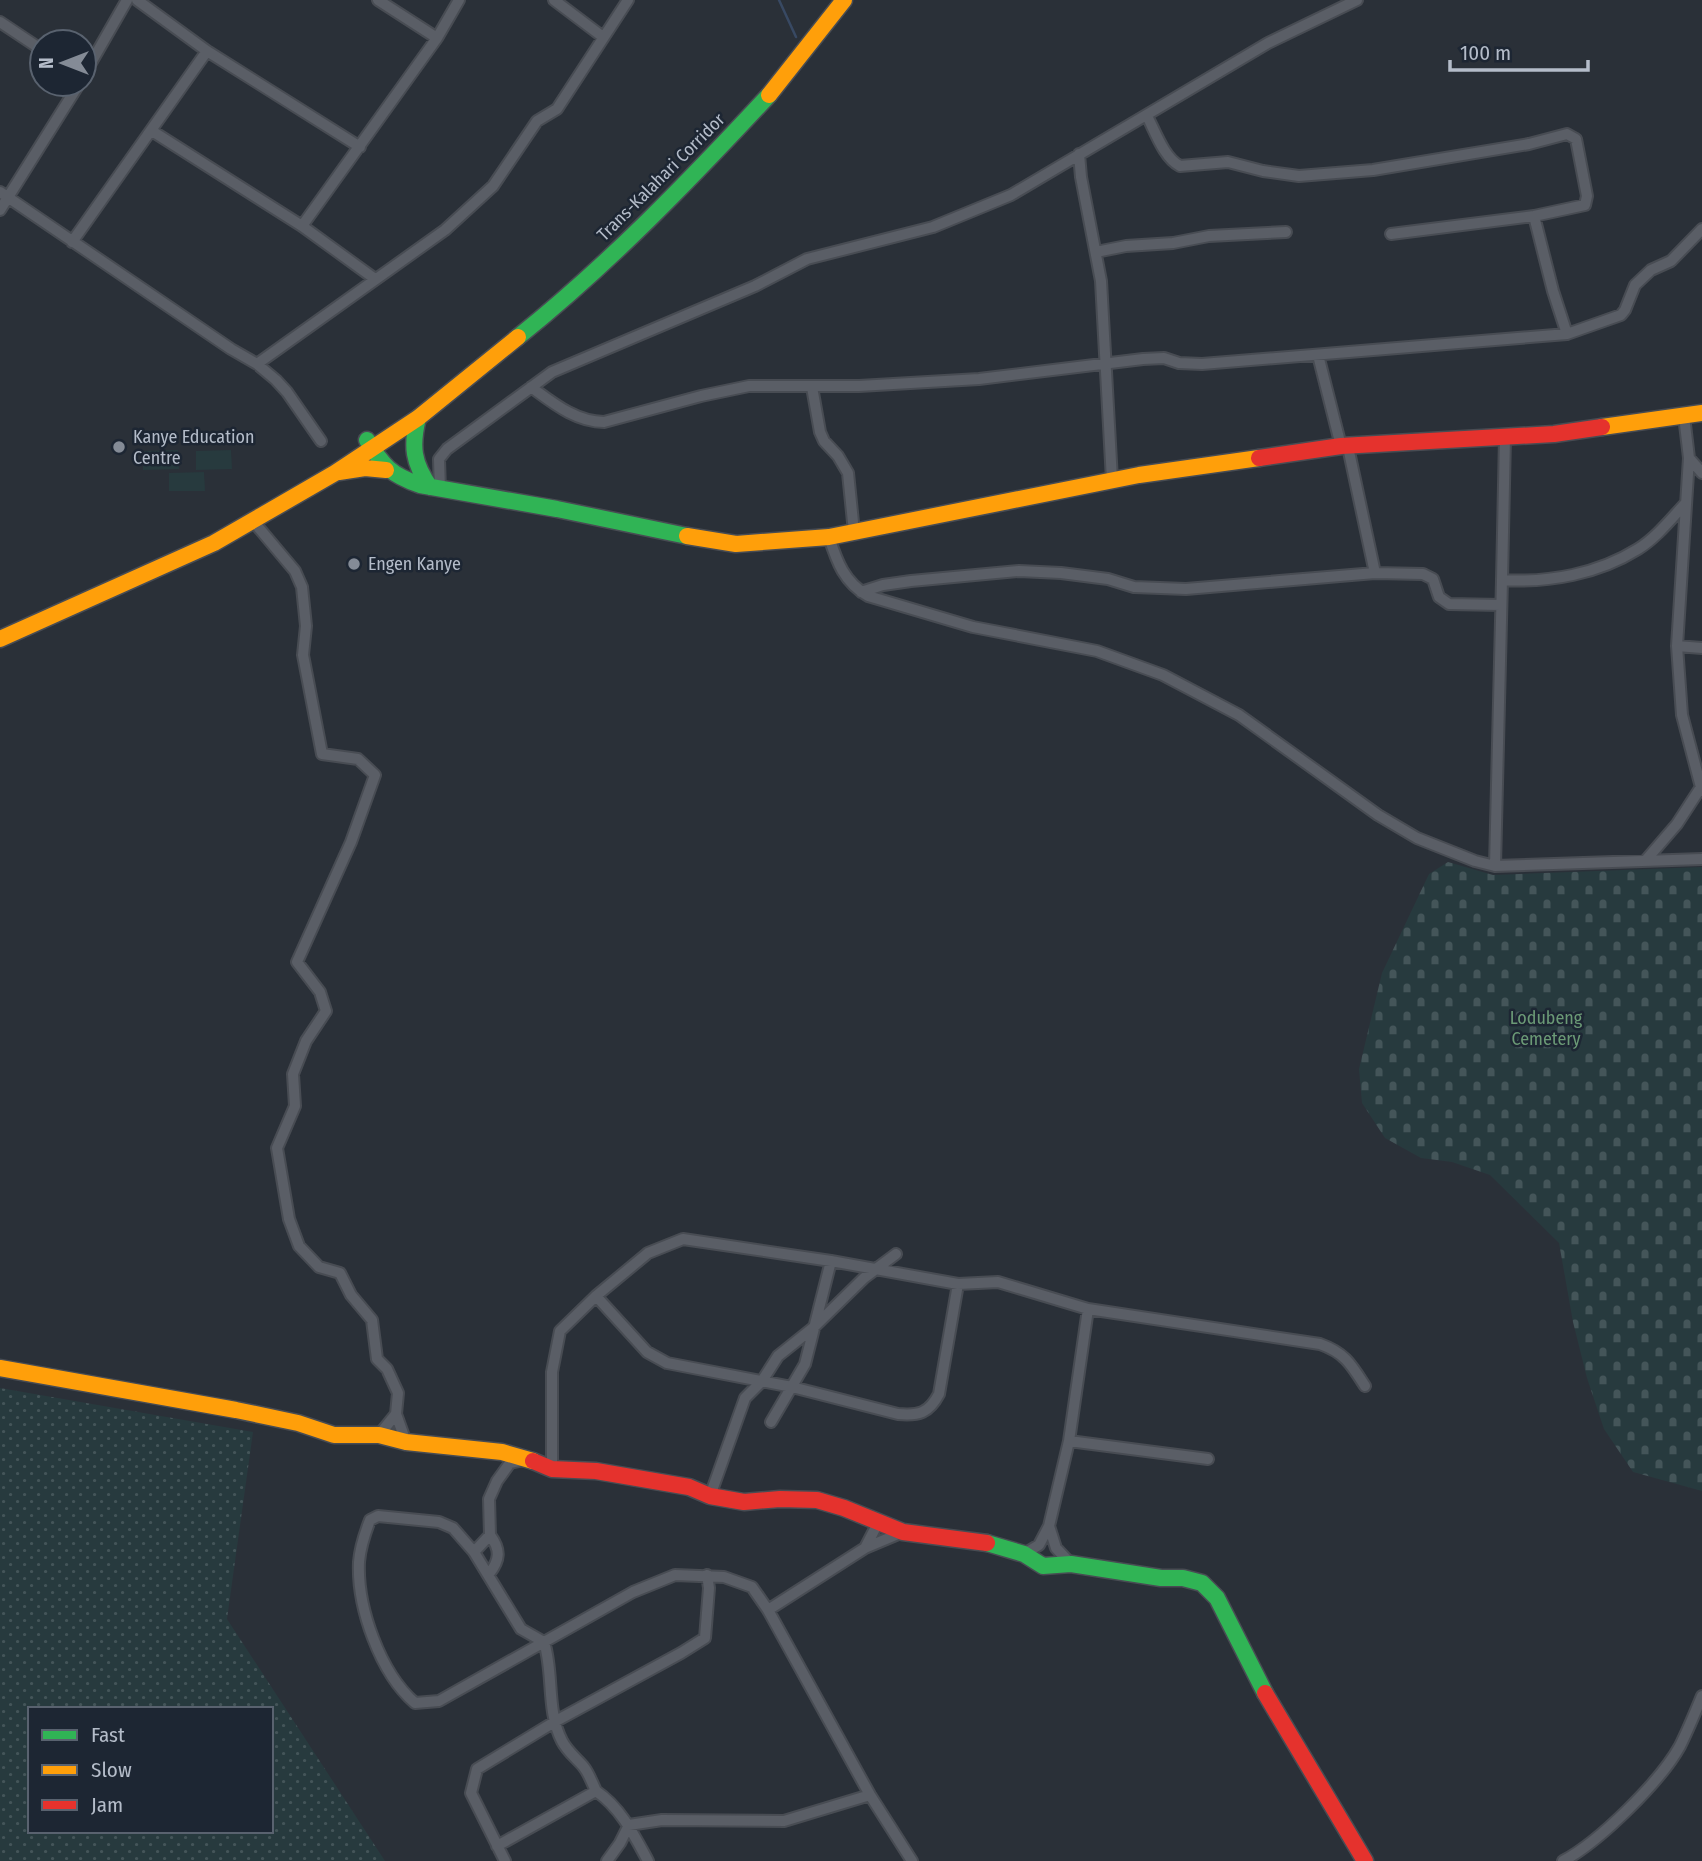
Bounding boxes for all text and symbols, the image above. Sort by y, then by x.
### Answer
north arrow [28,28,98,98]
scale bar [1450,28,1588,72]
text: 100 m [1460,40,1511,66]
text: N [35,57,58,69]
street label: Trans-Kalahari Corridor [593,108,730,245]
place label: Kanye Education Centre [133,426,255,469]
marker: Kanye Education Centre [111,439,127,455]
place label: Engen Kanye [368,553,461,575]
marker: Engen Kanye [346,556,362,572]
park label: Lodubeng Cemetery [1510,1007,1583,1050]
legend [28,1707,273,1833]
text: Fast [91,1722,125,1748]
text: Slow [91,1757,132,1783]
text: Jam [91,1792,123,1818]

